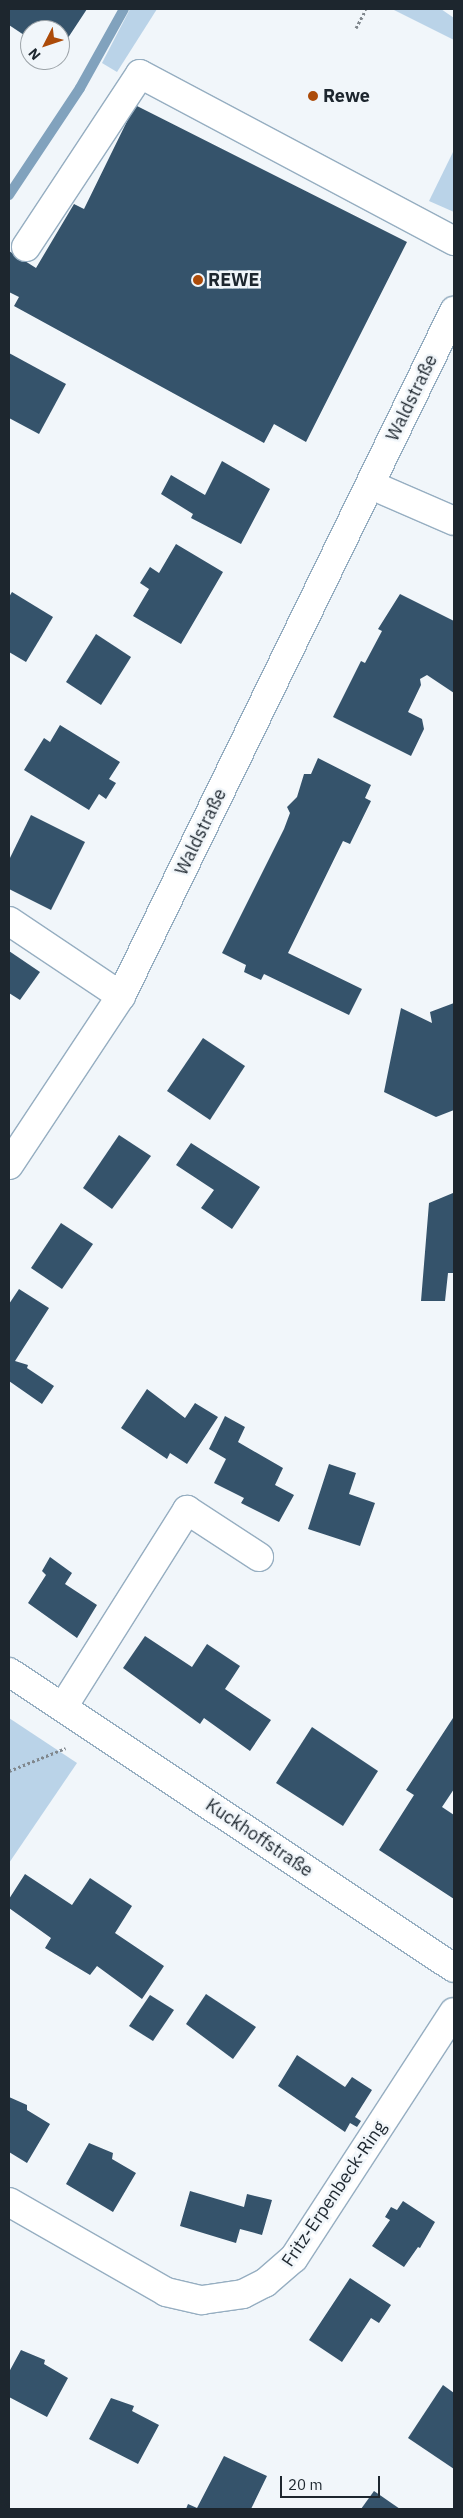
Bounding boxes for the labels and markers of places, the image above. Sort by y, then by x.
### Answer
place label: Rewe [323,85,370,107]
marker: Rewe [307,90,319,102]
place label: REWE [208,269,259,291]
marker: REWE [192,274,204,286]

